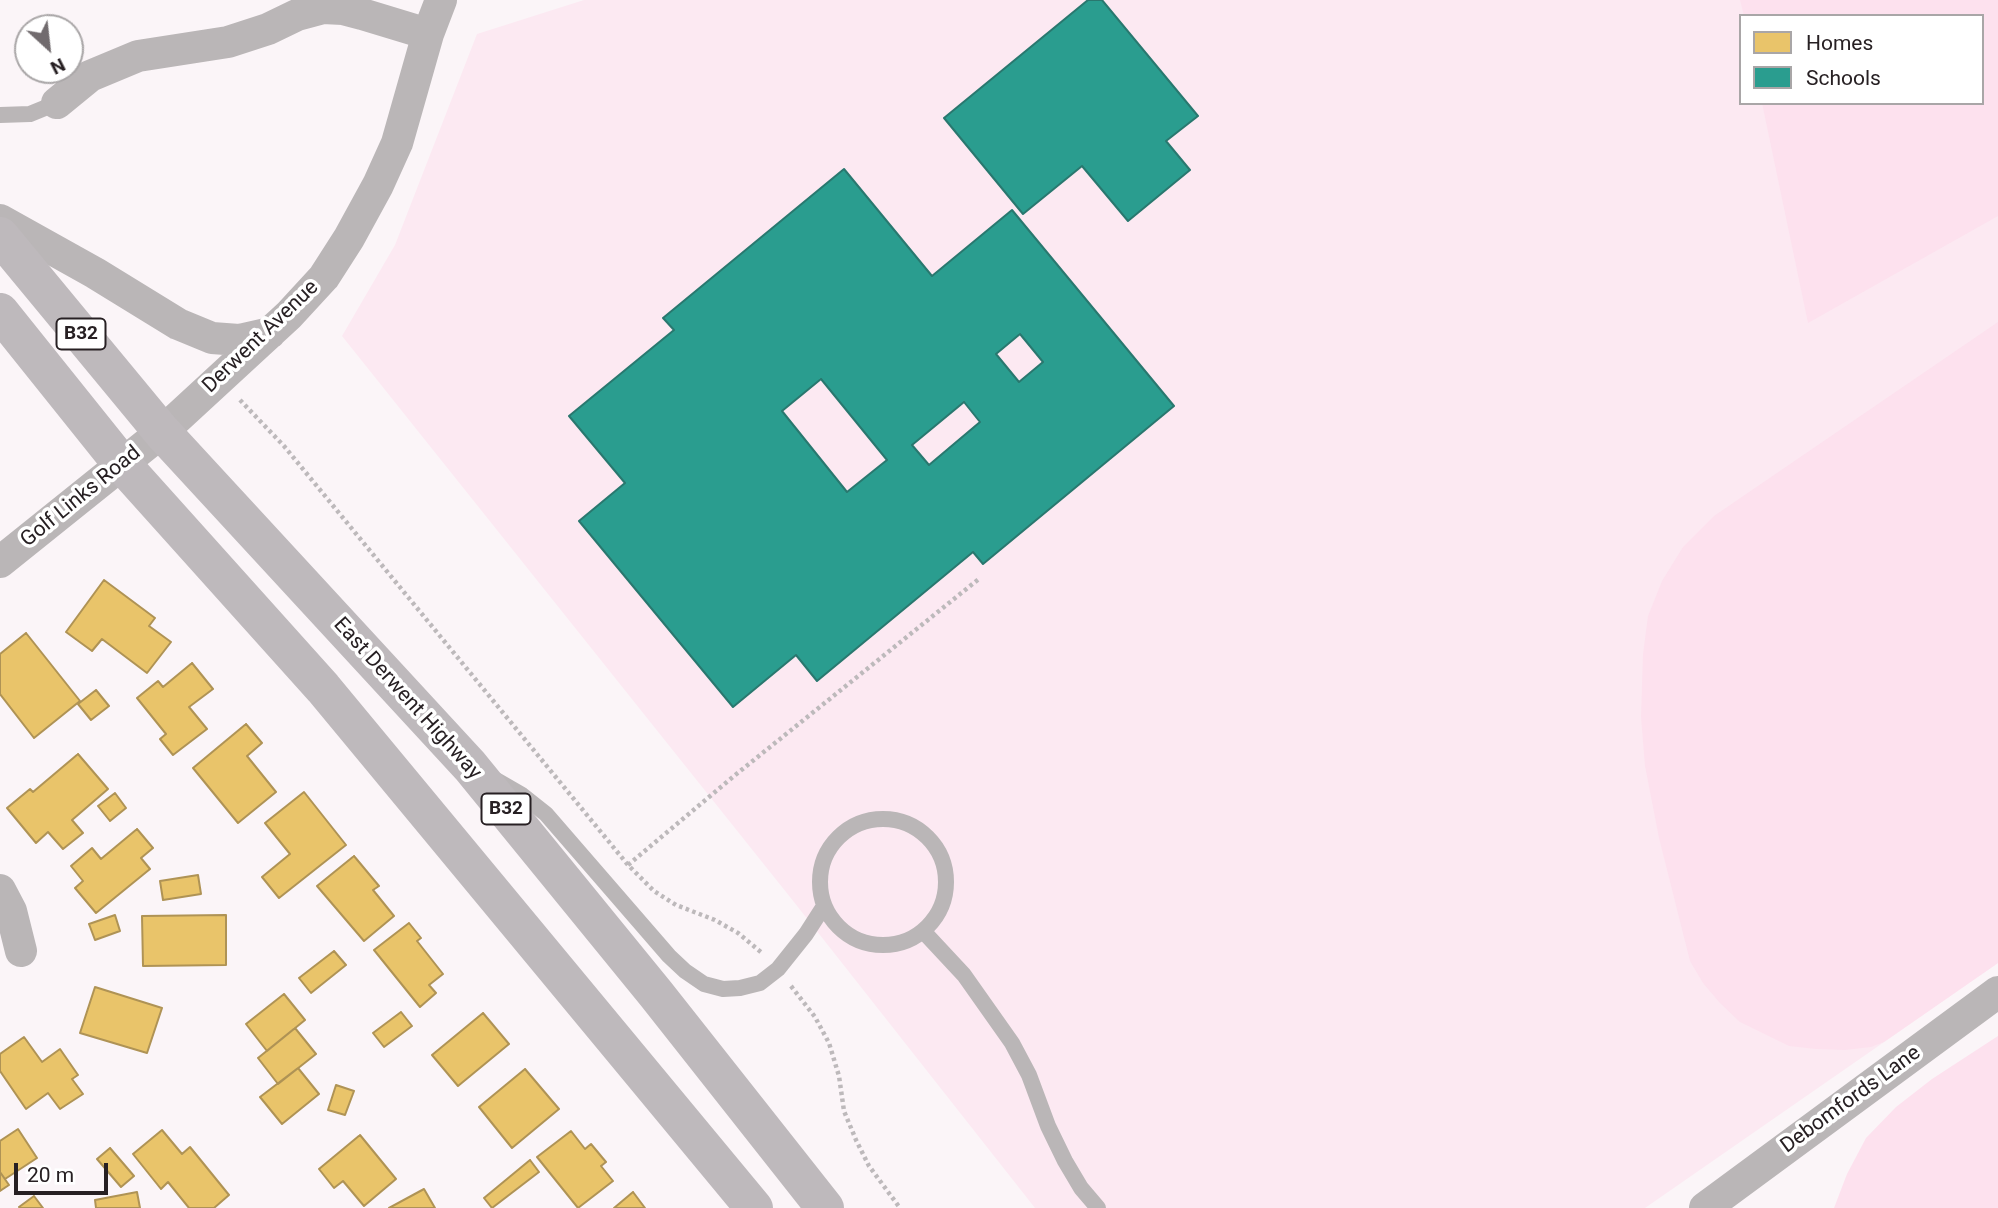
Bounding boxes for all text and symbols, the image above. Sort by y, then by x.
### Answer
north arrow [14,14,84,84]
legend [1739,14,1984,105]
text: Homes [1806,31,1873,55]
text: N [47,53,69,80]
text: Schools [1806,66,1881,90]
street label: Derwent Avenue [198,275,324,399]
road number: B32 [56,318,106,350]
street label: Golf Links Road [16,441,146,553]
street label: East Derwent Highway [328,613,486,785]
road number: B32 [482,794,530,824]
street label: Debomfords Lane [1776,1041,1926,1159]
scale bar [18,1148,112,1192]
text: 20 m [27,1163,74,1187]

